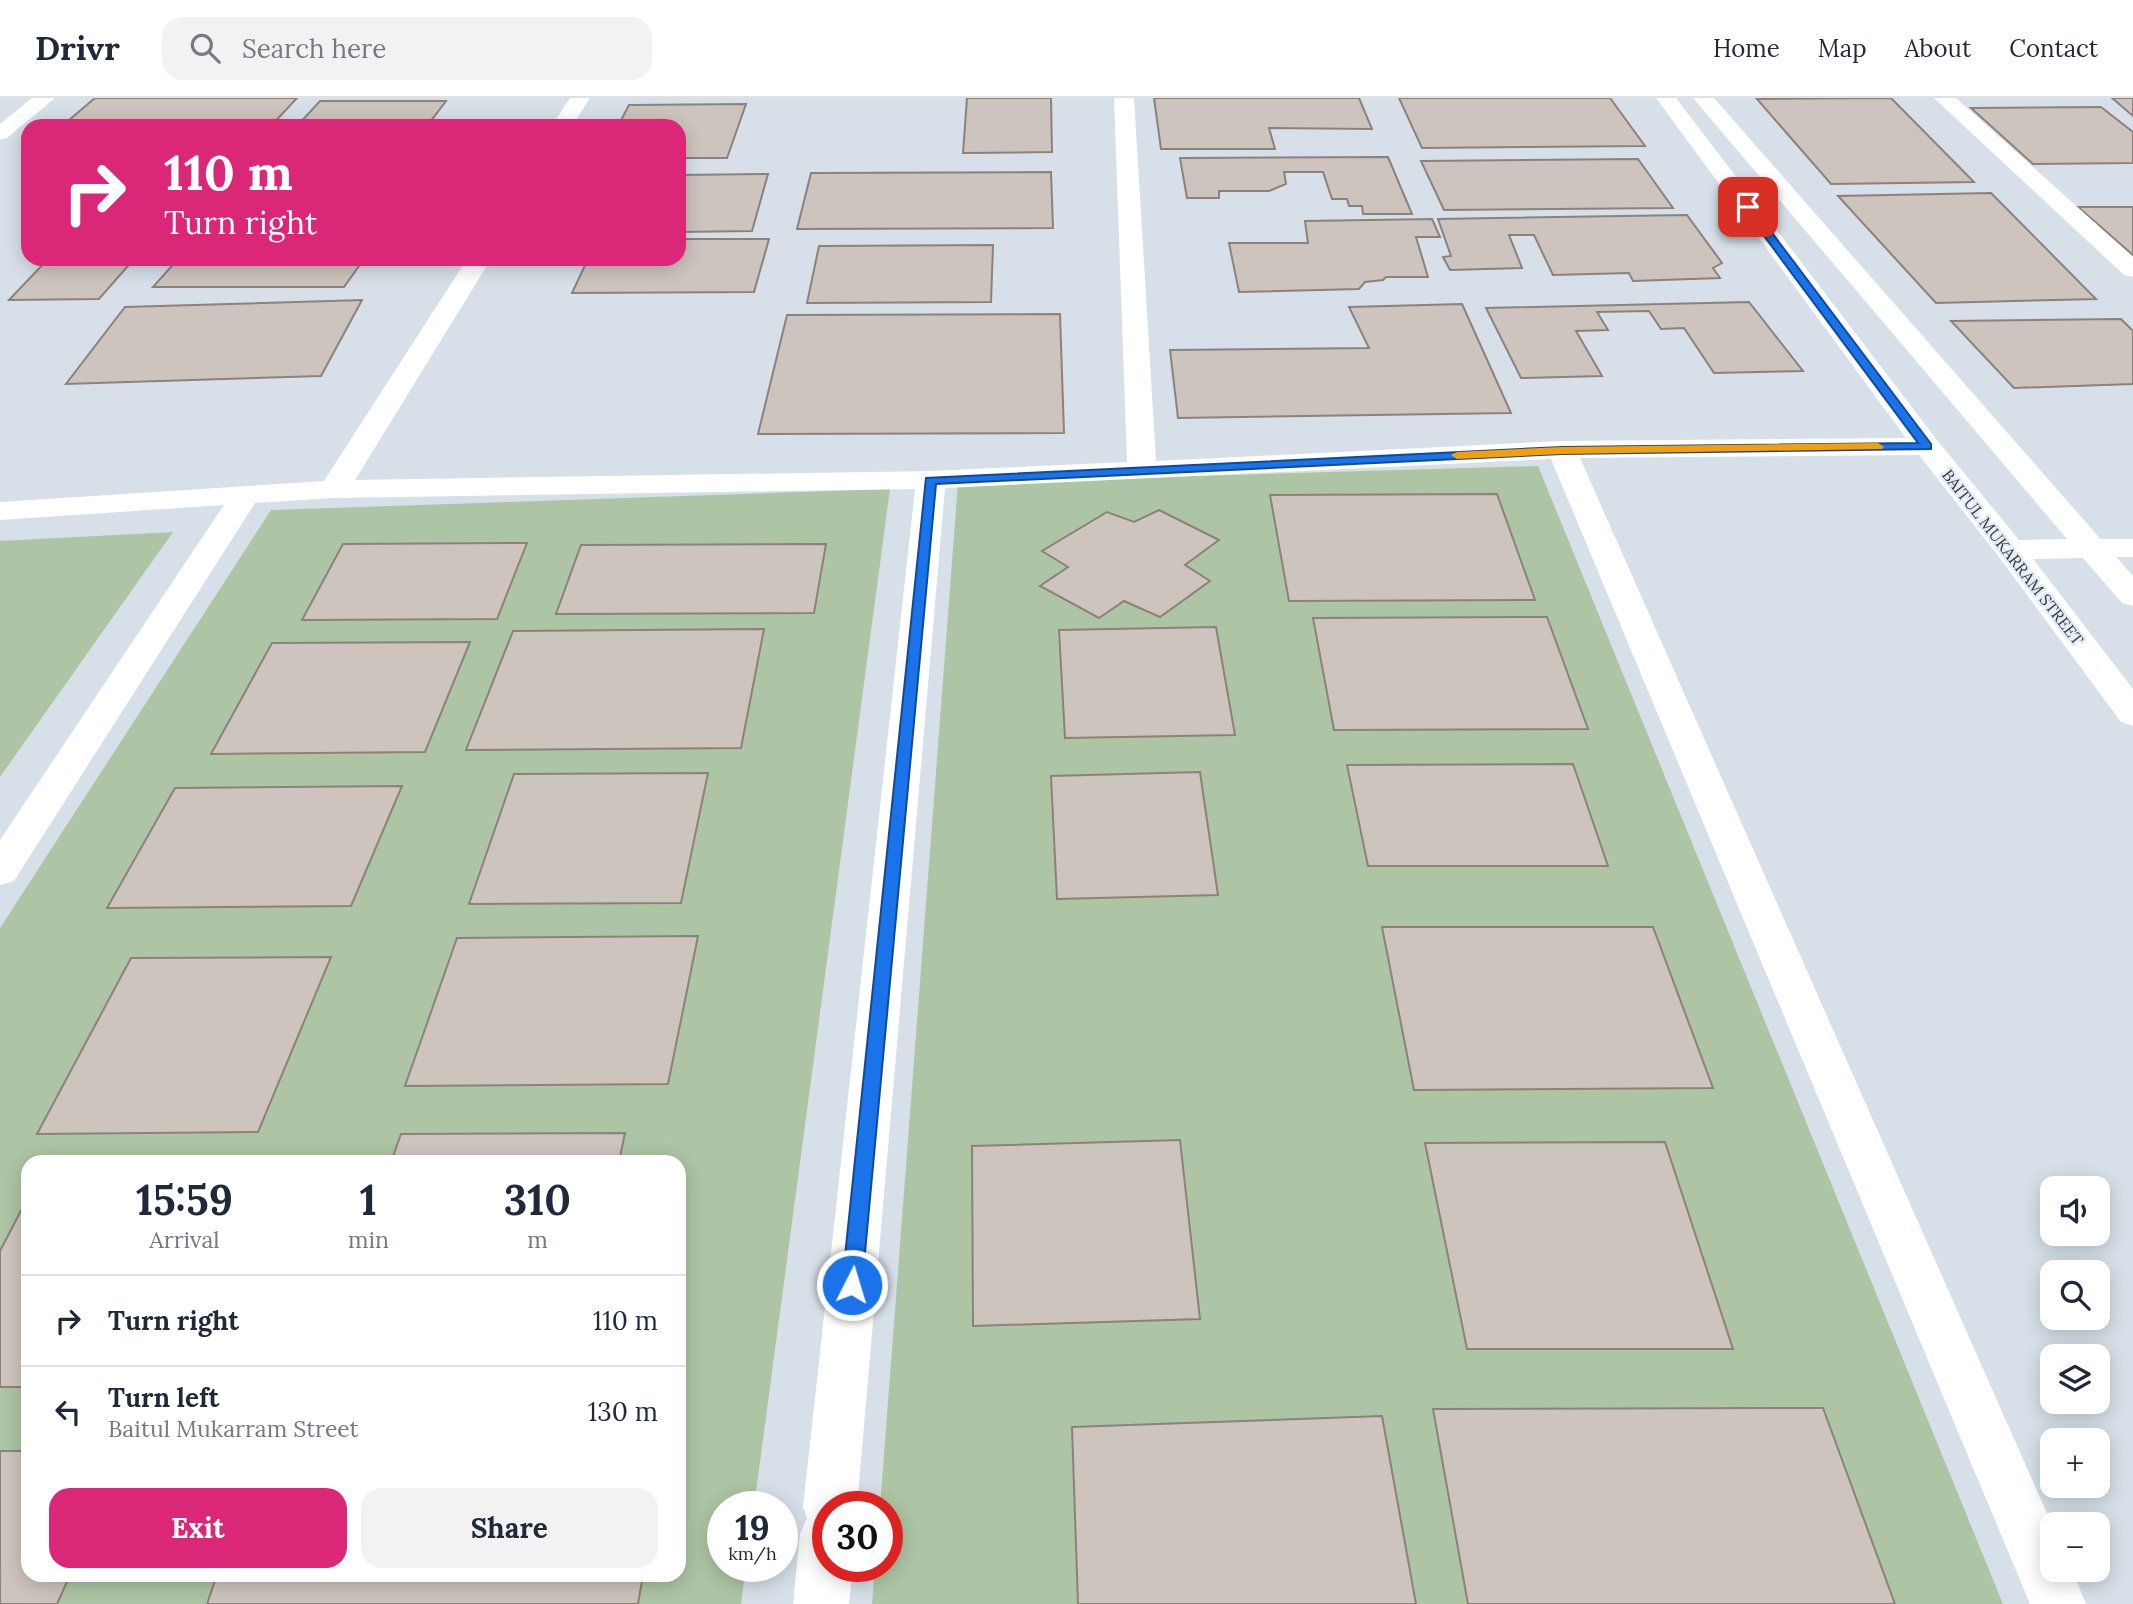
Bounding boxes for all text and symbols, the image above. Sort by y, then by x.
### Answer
search box [162,17,652,80]
text: Drivr [35,27,120,69]
icon: search [186,29,224,67]
text: Search here [242,32,386,65]
text: Home [1713,33,1780,64]
text: Map [1818,33,1867,64]
text: About [1905,33,1971,64]
text: Contact [2009,33,2098,64]
text: 110 m [164,141,293,203]
icon: right [49,147,140,238]
pin [1718,177,1778,237]
icon: arrive [1729,188,1767,226]
text: Turn right [164,202,317,243]
street label: BAITUL MUKARRAM STREET [1938,465,2088,649]
text: 15:59 [136,1173,233,1227]
text: 1 [360,1173,377,1227]
text: 310 [504,1173,571,1227]
map controls [2040,1176,2110,1582]
button: sound [2040,1176,2110,1246]
text: Arrival [149,1225,220,1254]
text: min [348,1225,389,1254]
text: m [527,1225,548,1254]
position arrow [815,1248,889,1322]
button: search [2040,1260,2110,1330]
icon: right [49,1302,87,1340]
text: Turn right [108,1304,239,1337]
text: 110 m [593,1304,658,1337]
button: layers [2040,1344,2110,1414]
text: Turn left [108,1381,219,1414]
icon: left [49,1393,87,1431]
text: 130 m [588,1395,658,1428]
text: Baitul Mukarram Street [108,1414,358,1443]
button: + [2040,1428,2110,1498]
button: Exit [49,1488,347,1568]
button: Share [361,1488,658,1568]
speed limit sign: 30 [812,1491,903,1582]
text: 19 [735,1505,770,1550]
button: − [2040,1512,2110,1582]
text: km/h [728,1542,777,1565]

